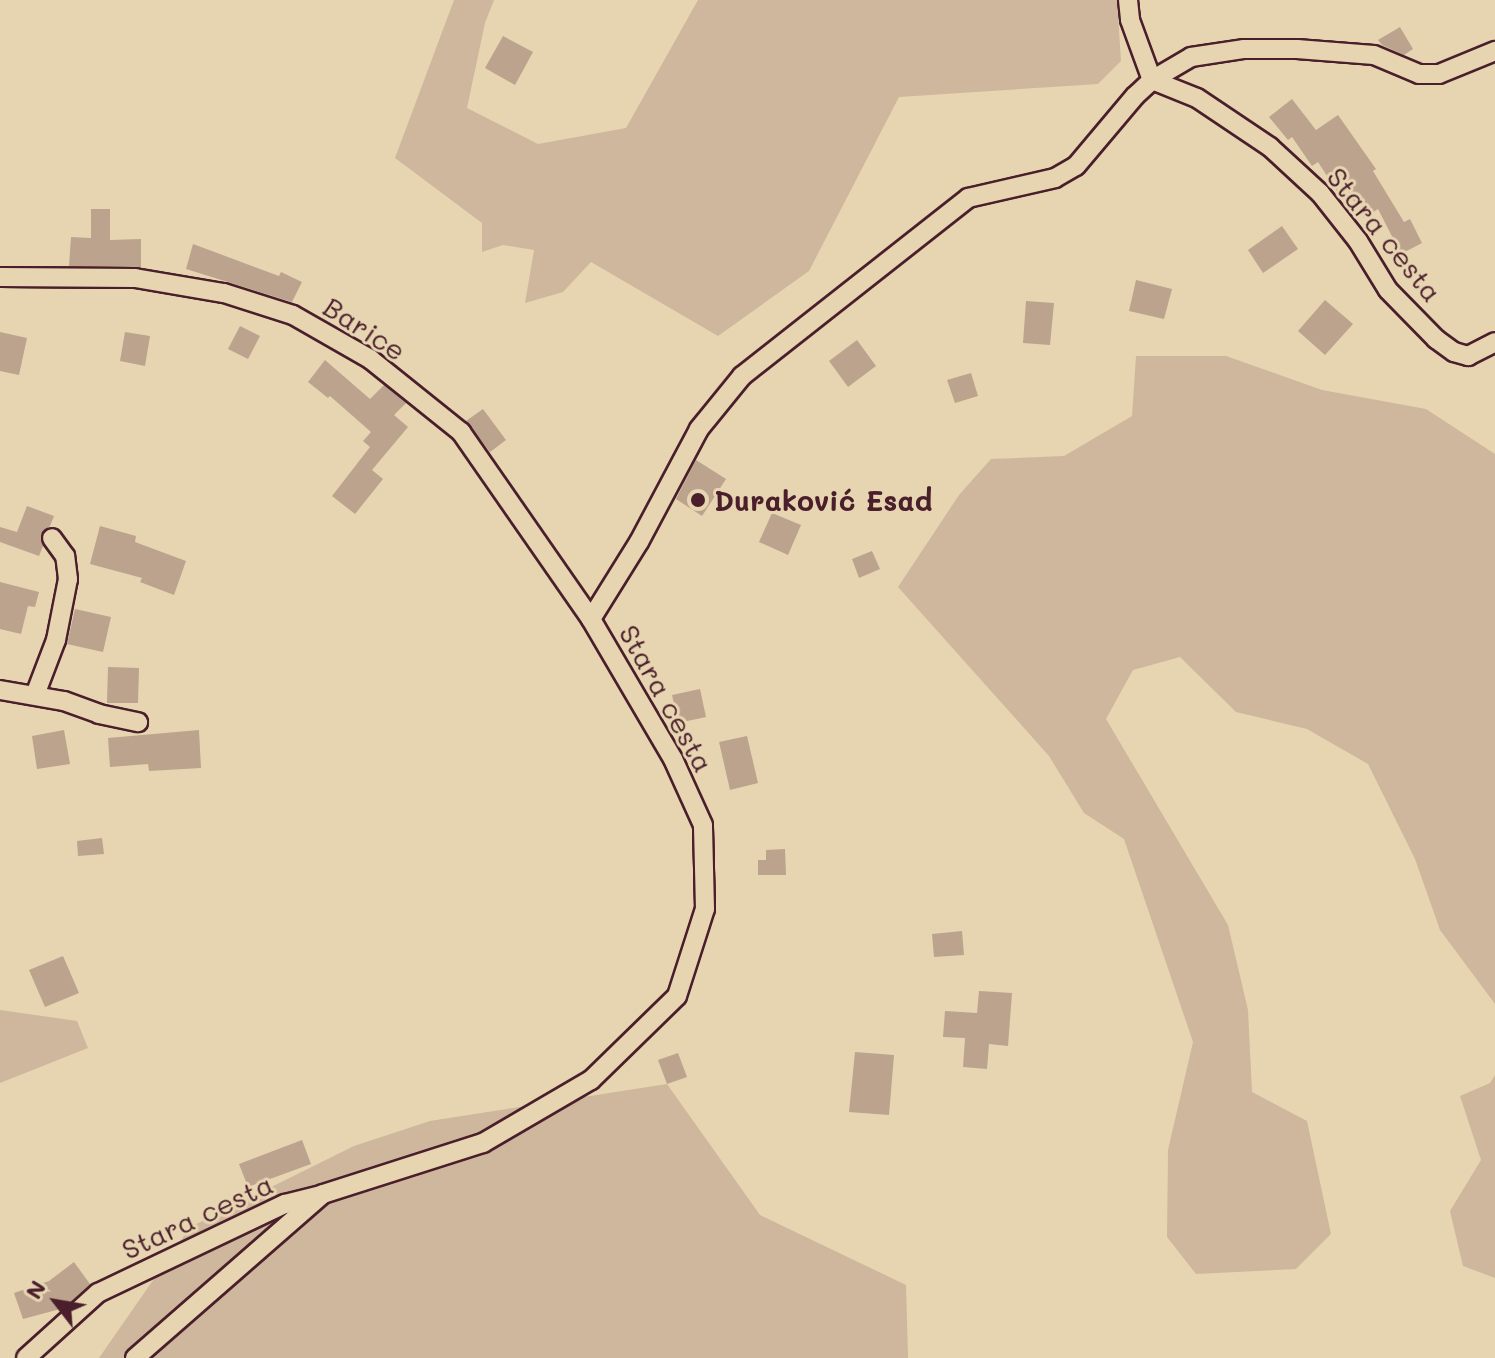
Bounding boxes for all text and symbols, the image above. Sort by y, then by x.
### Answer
street label: Stara cesta [1321,160,1449,308]
street label: Barice [318,289,412,367]
place label: Duraković Esad [714,483,932,517]
marker: Duraković Esad [689,491,707,509]
street label: Stara cesta [613,619,721,777]
street label: Stara cesta [116,1166,278,1266]
north arrow [16,1262,96,1342]
text: N [18,1275,52,1304]

